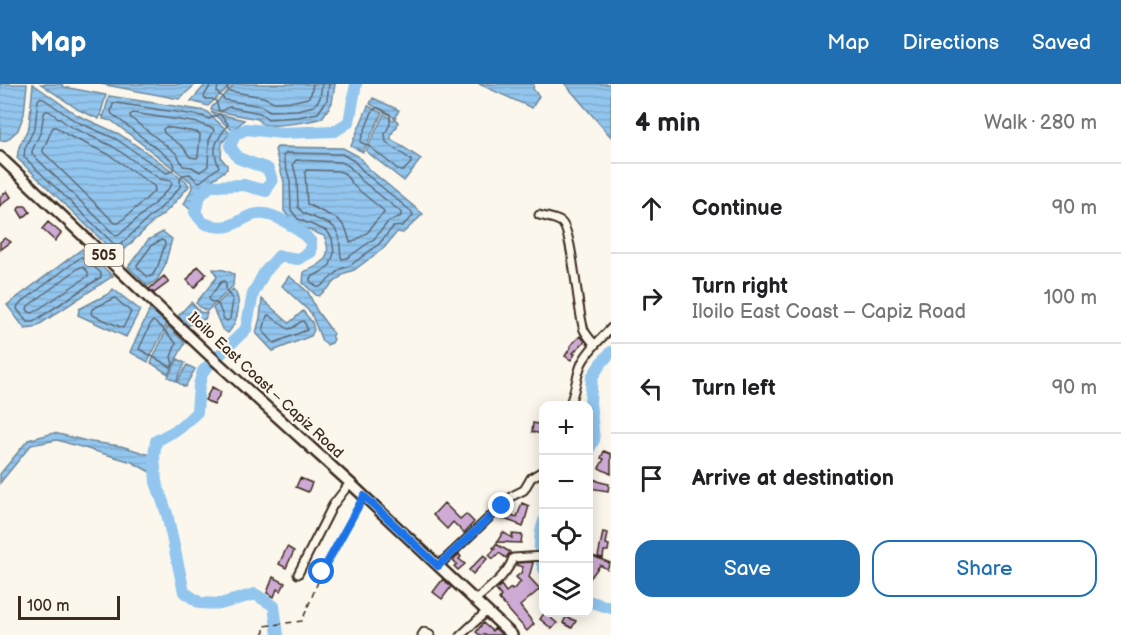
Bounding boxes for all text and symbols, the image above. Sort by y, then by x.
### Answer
text: Map [30,26,86,59]
text: Map [827,30,870,55]
text: Directions [903,30,999,55]
text: Saved [1032,30,1091,55]
text: 4 min [635,108,700,139]
text: Walk · 280 m [984,111,1097,135]
icon: ahead [635,192,668,225]
text: Continue [692,195,782,222]
text: 90 m [1052,196,1097,220]
road number: 505 [84,244,124,266]
text: Turn right [692,273,788,300]
icon: right [635,282,668,315]
text: 100 m [1044,286,1097,310]
text: Iloilo East Coast – Capiz Road [692,300,966,324]
street label: Iloilo East Coast – Capiz Road [184,308,347,462]
icon: left [635,372,668,405]
text: Turn left [692,375,776,402]
text: 90 m [1052,376,1097,400]
map controls [539,401,593,617]
button: + [539,401,593,455]
button: − [539,455,593,509]
icon: arrive [635,462,668,495]
text: Arrive at destination [692,465,894,492]
route end [488,492,514,518]
button: locate [539,509,593,563]
button: Save [635,540,860,597]
button: Share [872,540,1097,597]
route start [308,558,334,584]
button: layers [539,563,593,617]
scale bar [18,593,120,620]
text: 100 m [27,597,70,616]

